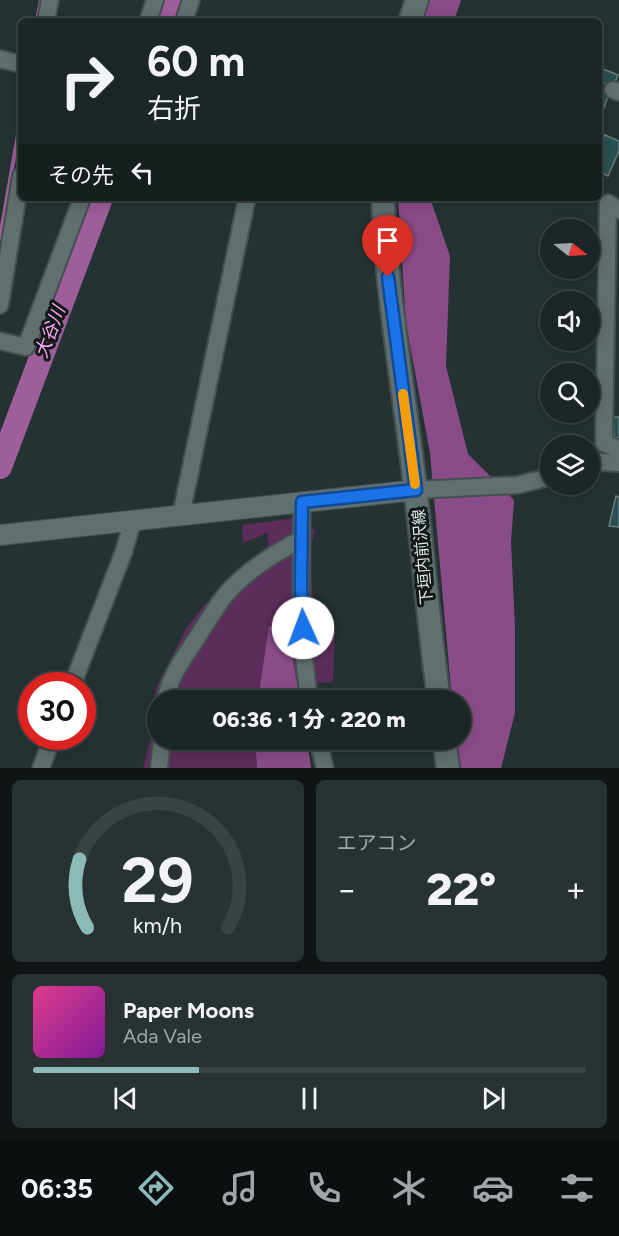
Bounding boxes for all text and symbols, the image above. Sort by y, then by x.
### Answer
text: 60 m [147,36,245,87]
icon: right [48,42,126,120]
text: 右折 [147,92,201,125]
icon: left [126,156,159,189]
text: その先 [48,162,114,189]
pin [362,215,413,277]
north arrow [540,219,600,279]
map controls [540,219,600,495]
icon: arrive [371,224,404,257]
button: sound [540,291,600,351]
water label: 大谷川 [30,301,71,361]
button: search [540,363,600,423]
button: layers [540,435,600,495]
street label: 下垣内前沢線 [409,508,436,606]
position arrow [271,596,335,660]
speed limit sign: 30 [18,672,96,750]
text: 06:36 · 1 分 · 220 m [212,706,406,733]
text: エアコン [337,831,417,855]
text: 29 [122,843,194,918]
text: 22° [426,862,496,916]
text: − [337,870,357,909]
text: + [565,870,586,909]
text: km/h [133,913,182,938]
text: Paper Moons [123,997,254,1024]
text: Ada Vale [123,1024,202,1048]
icon: previous [109,1082,142,1115]
icon: pause [293,1082,326,1115]
icon: next [477,1082,510,1115]
icon: directions [135,1167,177,1209]
icon: music [219,1167,261,1209]
icon: phone [303,1167,345,1209]
icon: climate [388,1167,430,1209]
icon: car [472,1167,514,1209]
icon: filters [556,1167,598,1209]
text: 06:35 [21,1172,93,1205]

